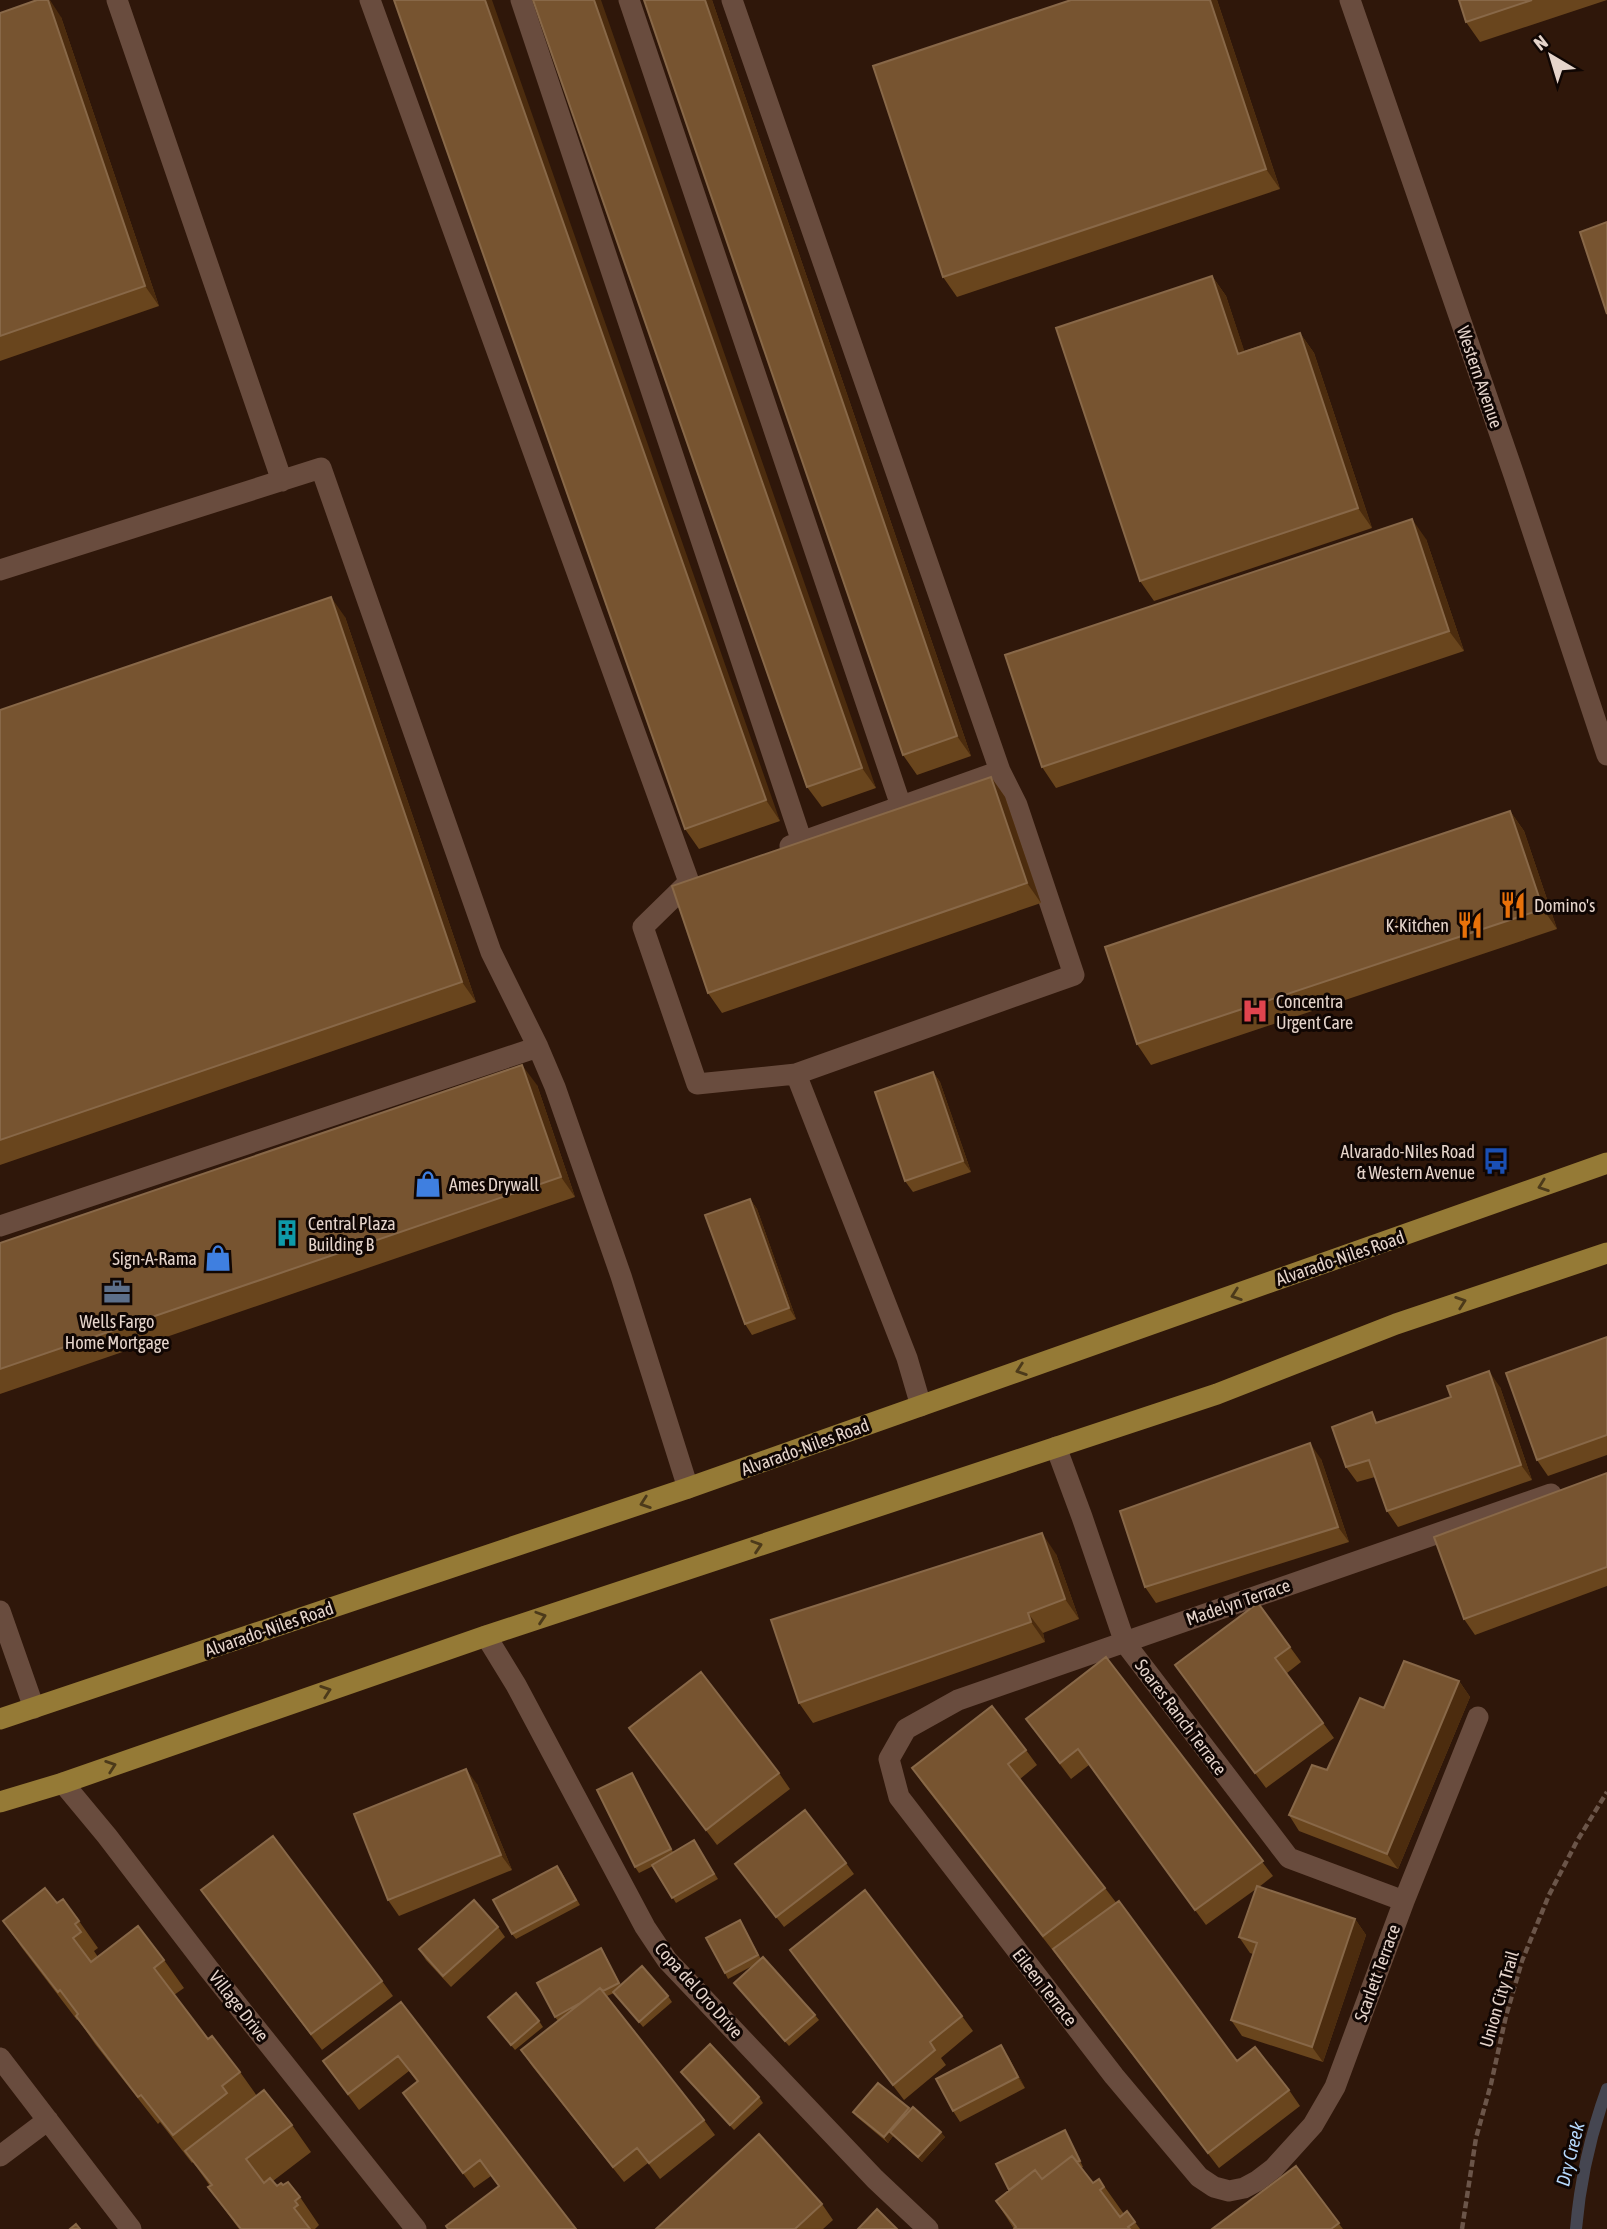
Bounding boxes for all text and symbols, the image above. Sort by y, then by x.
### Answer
north arrow [1516,21,1586,91]
text: N [1529,30,1552,55]
street label: Western Avenue [1453,323,1507,431]
restaurant icon: Domino's [1498,890,1528,920]
place label: Domino's [1534,895,1595,916]
restaurant icon: K-Kitchen [1455,910,1485,940]
place label: K-Kitchen [1385,915,1449,936]
place label: Concentra Urgent Care [1276,991,1353,1033]
hospital icon: Concentra Urgent Care [1240,996,1270,1026]
place label: Alvarado-Niles Road & Western Avenue [1340,1141,1475,1183]
bus stop icon: Alvarado-Niles Road & Western Avenue [1481,1146,1511,1176]
shop icon: Ames Drywall [413,1169,443,1199]
place label: Ames Drywall [449,1174,539,1195]
one-way arrow [1537,1178,1549,1192]
place label: Central Plaza Building B [308,1213,396,1255]
building icon: Central Plaza Building B [272,1218,302,1248]
street label: Alvarado-Niles Road [1273,1226,1407,1290]
shop icon: Sign-A-Rama [203,1243,233,1273]
place label: Sign-A-Rama [112,1248,197,1269]
office icon: Wells Fargo Home Mortgage [102,1277,132,1307]
one-way arrow [1230,1286,1242,1300]
one-way arrow [1454,1296,1466,1310]
place label: Wells Fargo Home Mortgage [65,1311,169,1353]
one-way arrow [1016,1362,1028,1376]
street label: Alvarado-Niles Road [738,1414,872,1480]
one-way arrow [639,1495,651,1509]
one-way arrow [751,1540,763,1554]
street label: Madelyn Terrace [1183,1574,1293,1630]
street label: Alvarado-Niles Road [202,1597,336,1661]
one-way arrow [535,1611,547,1625]
street label: Soares Ranch Terrace [1131,1655,1231,1779]
one-way arrow [320,1685,332,1699]
one-way arrow [105,1760,117,1774]
street label: Scarlett Terrace [1350,1922,1404,2024]
street label: Copa del Oro Drive [651,1938,747,2042]
street label: Eileen Terrace [1008,1944,1082,2030]
street label: Union City Trail [1475,1948,1523,2050]
street label: Village Drive [205,1967,273,2045]
water label: Dry Creek [1551,2119,1589,2188]

